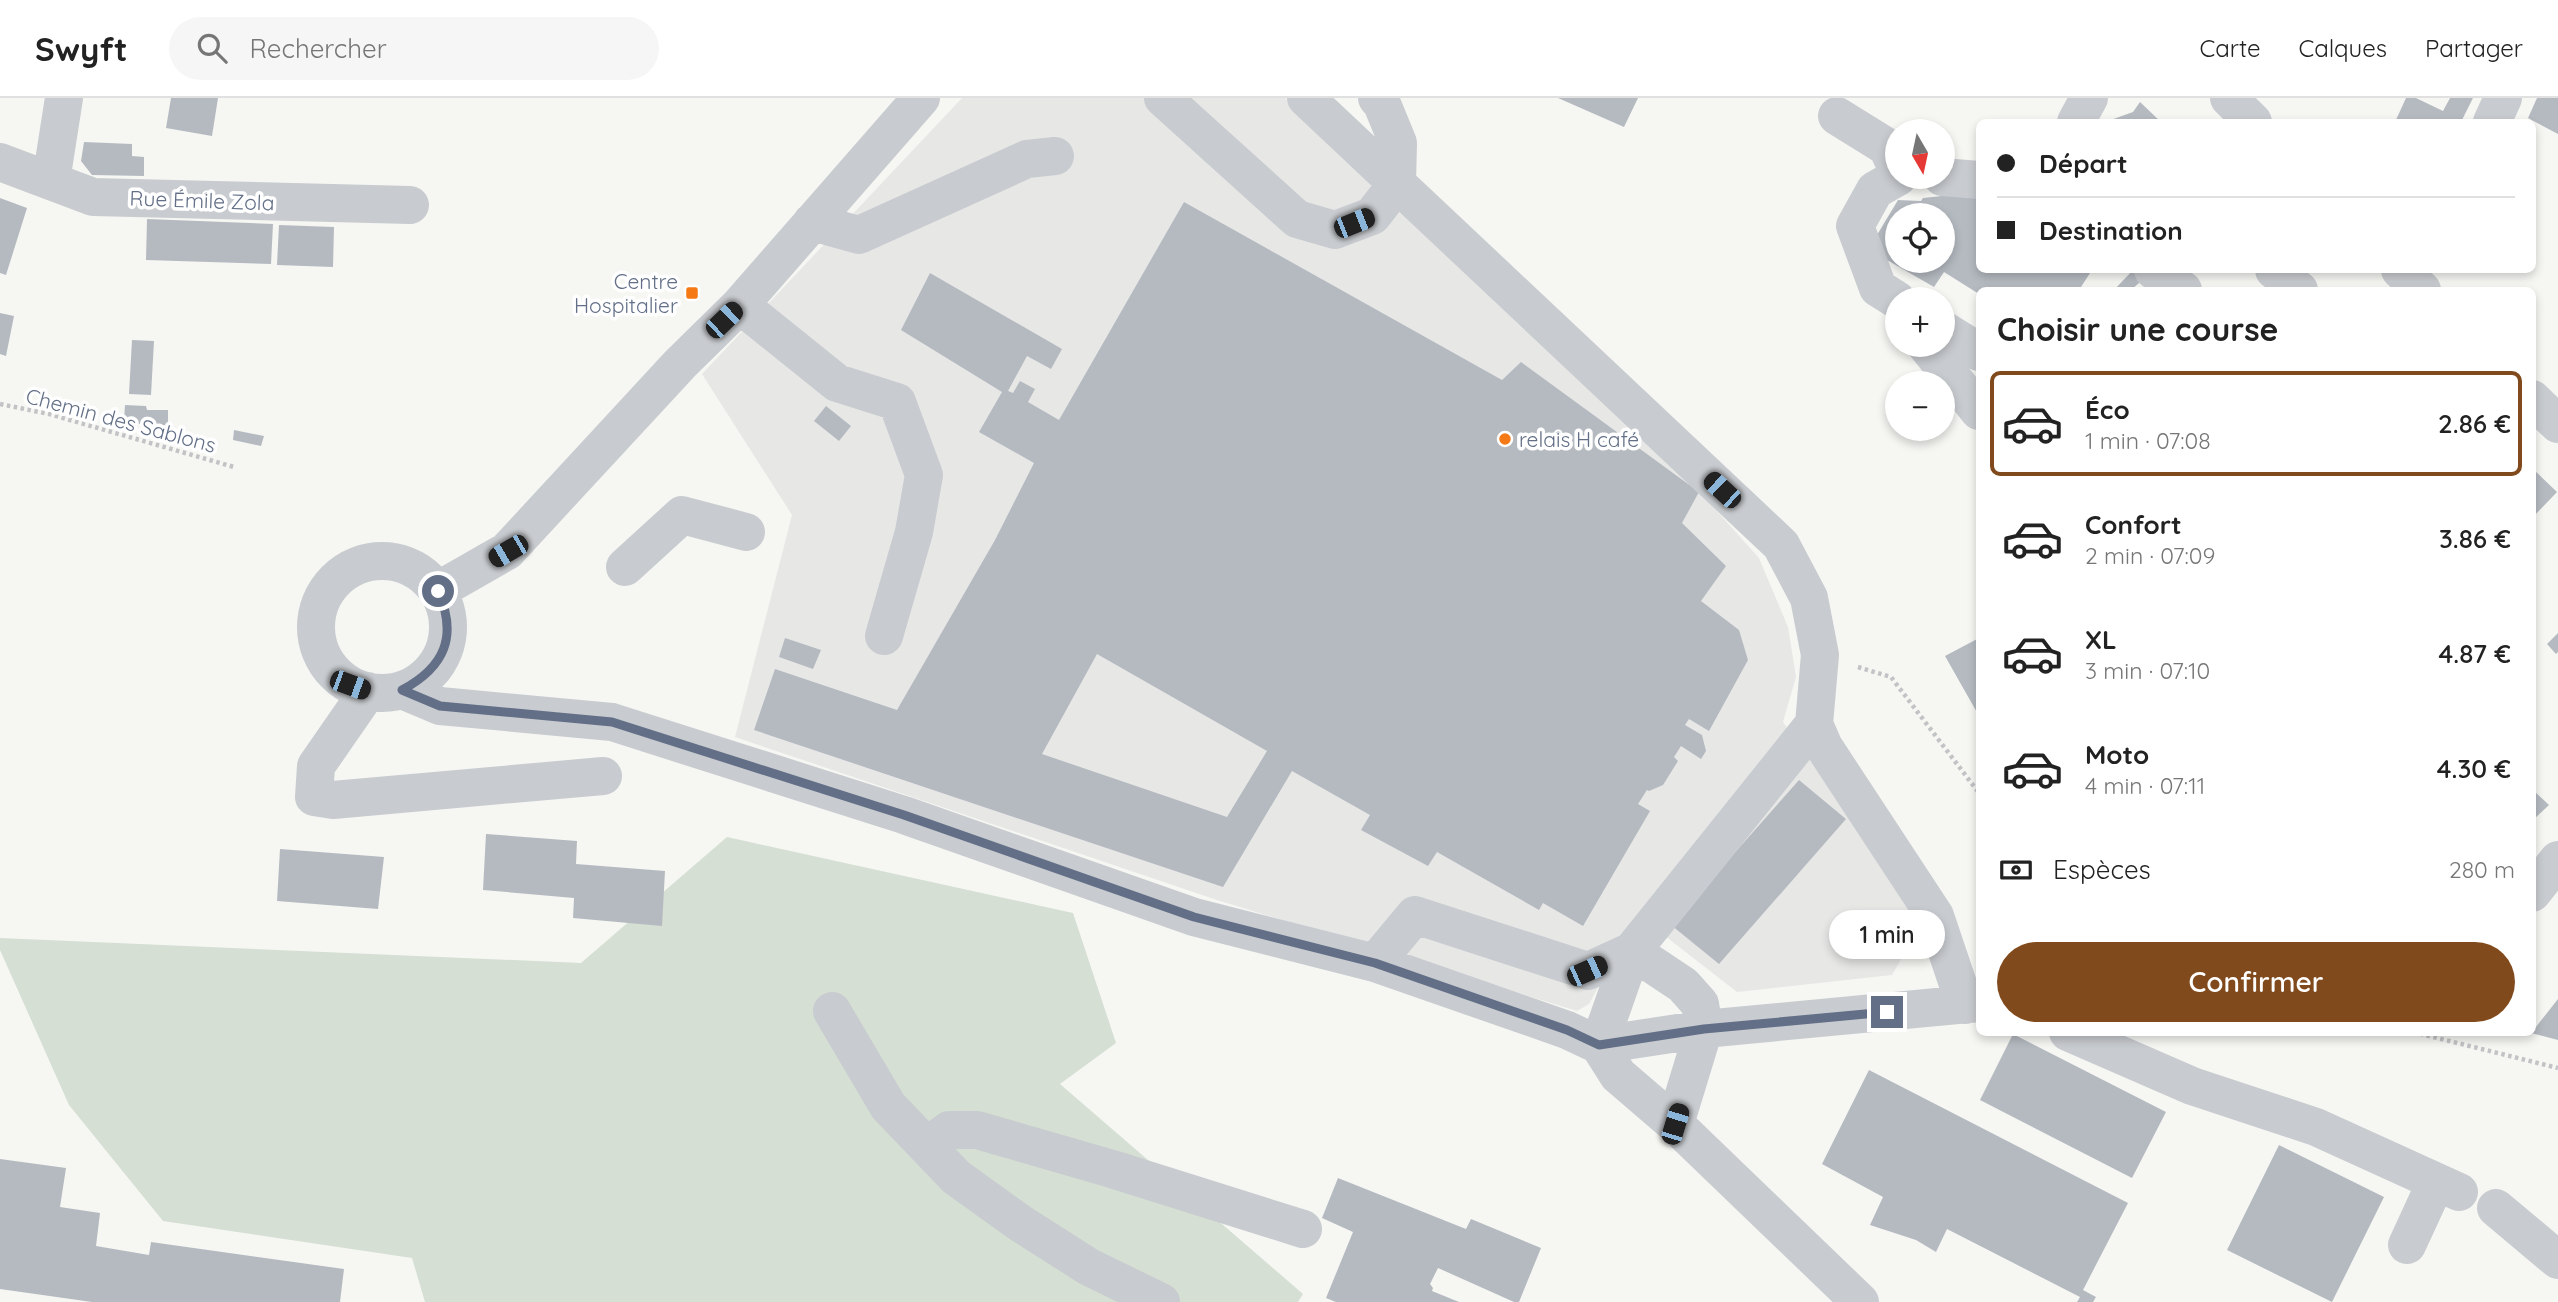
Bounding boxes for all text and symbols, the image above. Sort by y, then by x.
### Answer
search box [169,17,659,80]
text: Swyft [35,28,127,69]
icon: search [193,29,231,67]
text: Rechercher [249,32,387,65]
text: Carte [2199,33,2261,63]
text: Calques [2299,33,2387,63]
text: Partager [2425,33,2523,63]
north arrow [1885,119,1955,189]
map controls [1885,119,1955,441]
text: Départ [2039,147,2128,180]
street label: Rue Émile Zola [129,184,275,216]
button: locate [1885,203,1955,273]
car [1331,205,1378,241]
text: Destination [2039,214,2183,247]
place label: Centre Hospitalier [574,268,678,318]
marker: Centre Hospitalier [684,285,700,301]
button: + [1885,287,1955,357]
car [702,298,747,342]
text: Choisir une course [1997,309,2278,349]
button: − [1885,371,1955,441]
street label: Chemin des Sablons [23,382,219,458]
icon: car [2001,392,2064,455]
text: Éco [2085,393,2130,426]
text: 2.86 € [2438,407,2511,440]
place label: relais H café [1519,426,1639,452]
text: 1 min · 07:08 [2085,426,2211,455]
marker: relais H café [1497,431,1513,447]
car [1700,468,1745,512]
icon: car [2001,507,2064,570]
text: Confort [2085,508,2182,541]
text: 3.86 € [2439,522,2511,555]
car [485,531,532,571]
text: 2 min · 07:09 [2085,541,2215,570]
route start [422,575,454,607]
icon: car [2001,622,2064,685]
text: XL [2085,623,2117,656]
text: 4.87 € [2439,637,2511,670]
text: 3 min · 07:10 [2085,656,2210,685]
car [327,668,374,702]
icon: car [2001,737,2064,800]
text: Moto [2085,738,2149,771]
text: 4.30 € [2437,752,2511,785]
text: 4 min · 07:11 [2085,771,2205,800]
icon: cash [1997,851,2035,889]
text: Espèces [2053,853,2151,886]
text: 280 m [2449,855,2515,884]
callout: 1 min [1829,911,1945,960]
text: 1 min [1859,920,1915,949]
button: Confirmer [1997,942,2515,1022]
car [1564,953,1611,989]
route end [1871,996,1903,1028]
car [1659,1101,1692,1147]

